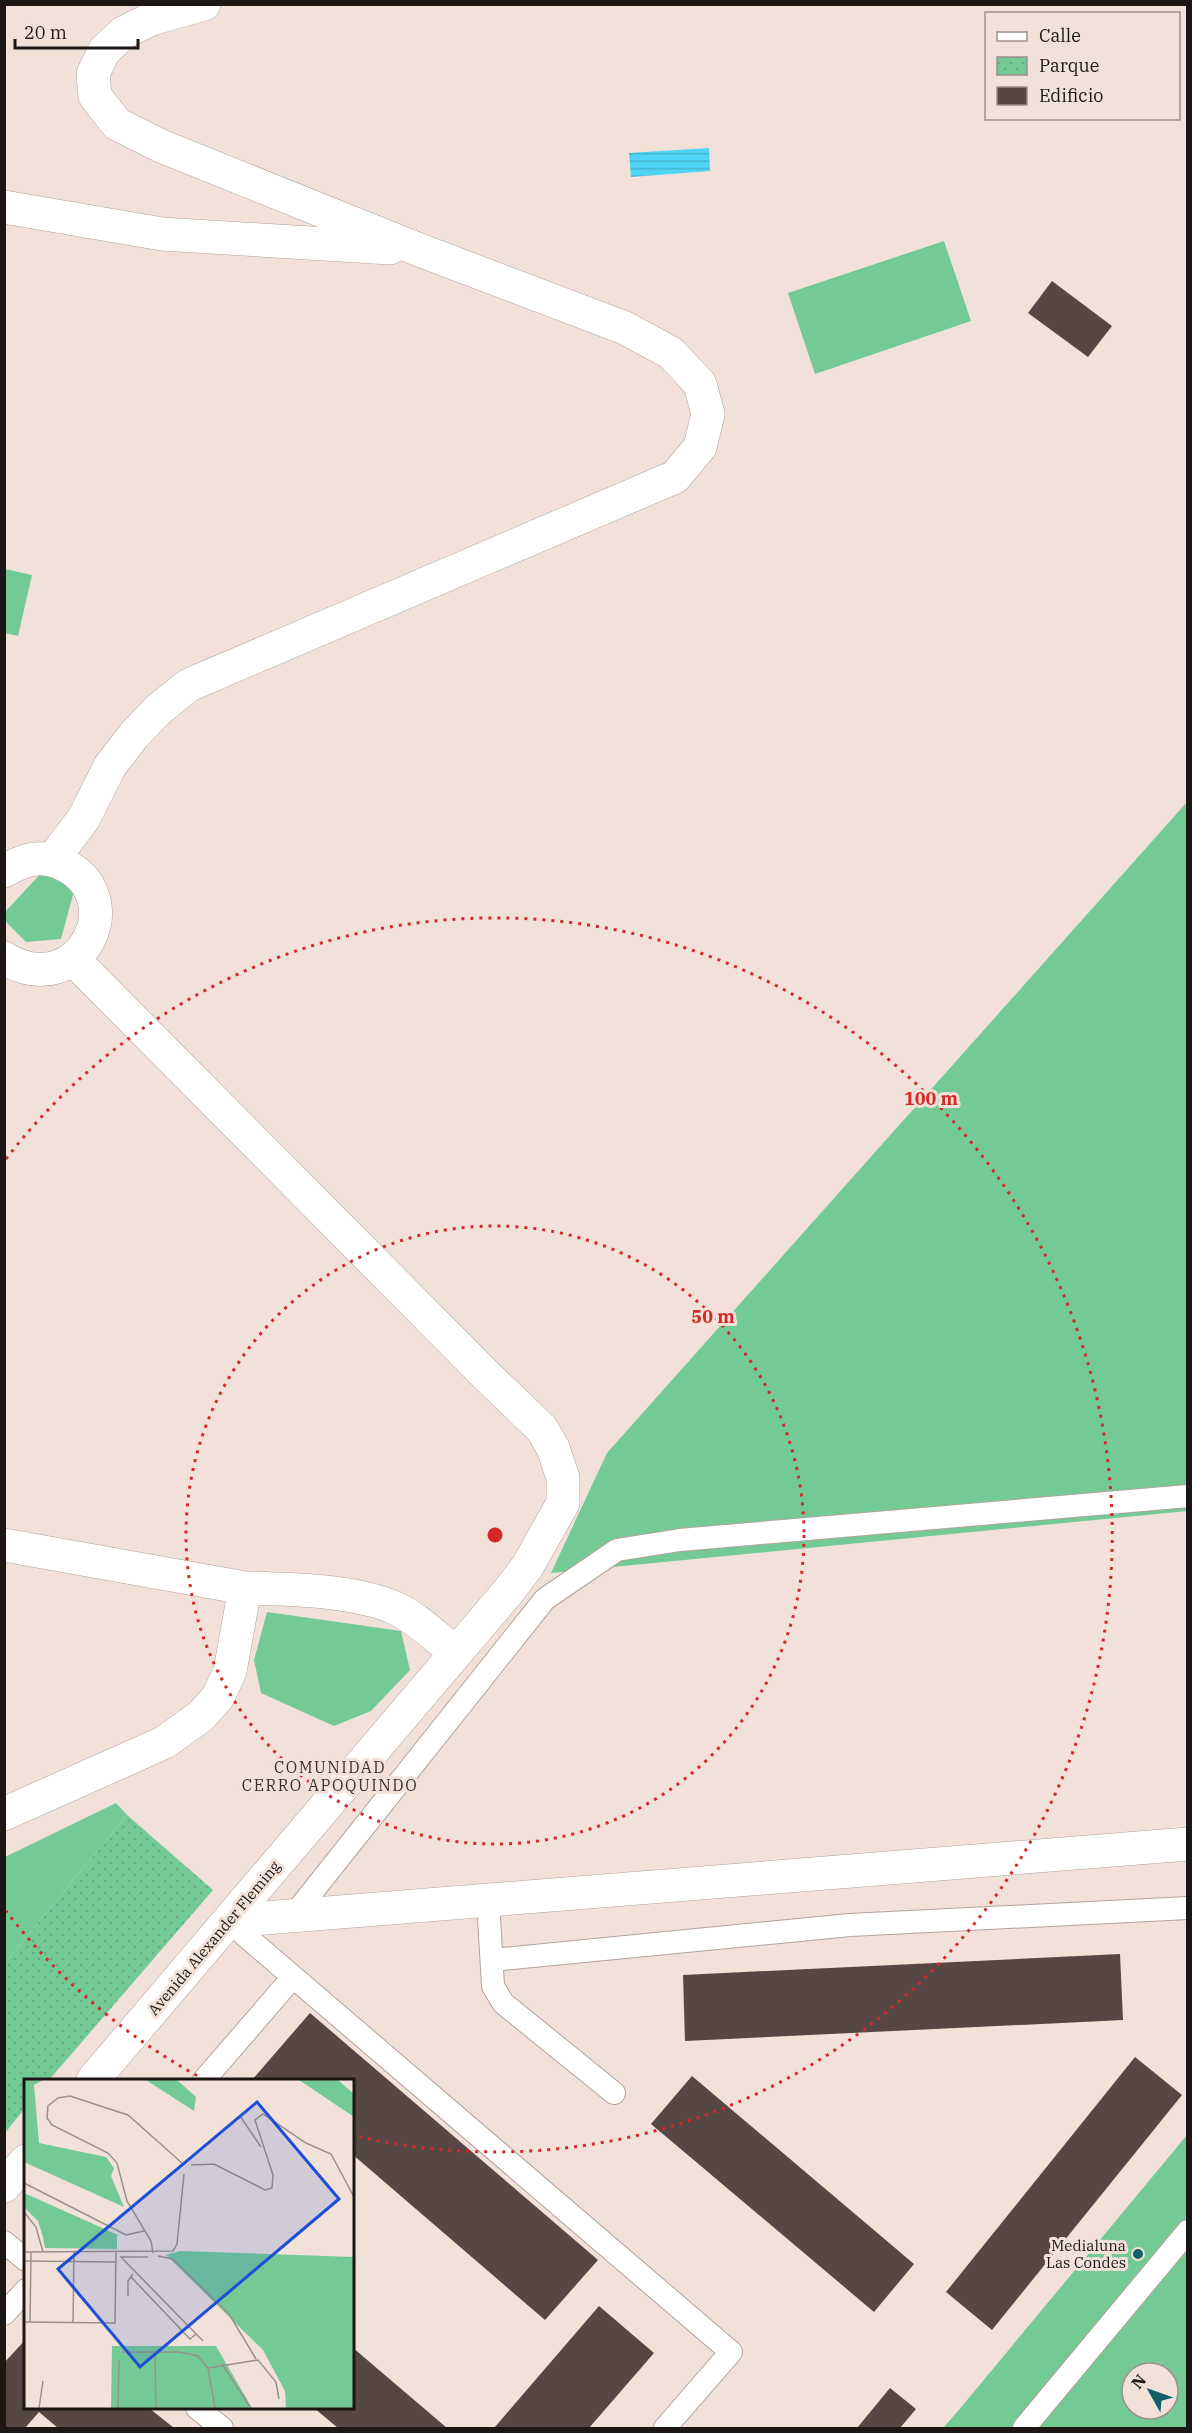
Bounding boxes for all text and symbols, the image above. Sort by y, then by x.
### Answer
scale bar [15,12,138,50]
legend [985,12,1180,120]
text: 20 m [24,21,67,44]
text: Calle [1039,24,1081,47]
text: Parque [1039,54,1099,77]
text: Edificio [1039,84,1103,107]
text: 100 m [904,1087,959,1110]
text: 50 m [691,1305,735,1328]
centre of rings [485,1525,505,1545]
district label: COMUNIDAD CERRO APOQUINDO [242,1757,418,1795]
street label: Avenida Alexander Fleming [144,1857,284,2019]
inset map [24,2079,354,2409]
place label: Medialuna Las Condes [1046,2236,1126,2272]
marker: Medialuna Las Condes [1131,2247,1145,2261]
north arrow [1120,2361,1180,2421]
text: N [1127,2370,1150,2393]

